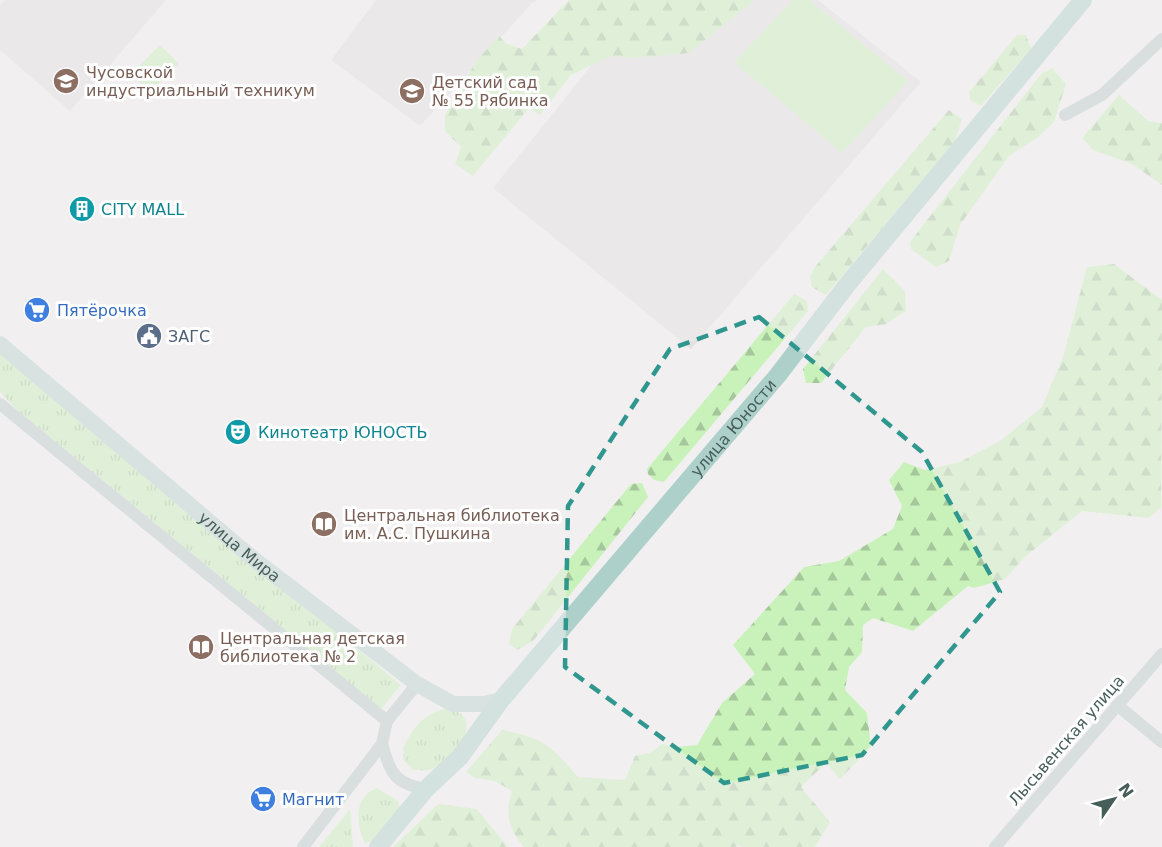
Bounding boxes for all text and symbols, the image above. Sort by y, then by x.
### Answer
place label: Чусовской индустриальный техникум [86,63,315,100]
school or university icon: Чусовской индустриальный техникум [51,66,81,96]
place label: Детский сад № 55 Рябинка [432,73,549,110]
school or university icon: Детский сад № 55 Рябинка [397,76,427,106]
building icon: CITY MALL [67,194,97,224]
place label: CITY MALL [101,200,184,219]
supermarket icon: Пятёрочка [22,295,52,325]
place label: Пятёрочка [57,301,147,320]
public building icon: ЗАГС [134,321,164,351]
place label: ЗАГС [168,327,210,346]
street label: улица Юности [687,375,780,481]
theatre icon: Кинотеатр ЮНОСТЬ [223,417,253,447]
place label: Кинотеатр ЮНОСТЬ [258,423,427,442]
place label: Центральная библиотека им. А.С. Пушкина [344,506,560,543]
street label: улица Мира [195,508,284,586]
library icon: Центральная библиотека им. А.С. Пушкина [309,509,339,539]
place label: Центральная детская библиотека № 2 [220,629,405,666]
library icon: Центральная детская библиотека № 2 [186,632,216,662]
street label: Лысьвенская улица [1005,671,1128,809]
north arrow [1084,769,1144,829]
text: N [1114,780,1137,802]
supermarket icon: Магнит [248,784,278,814]
place label: Магнит [282,790,344,809]

